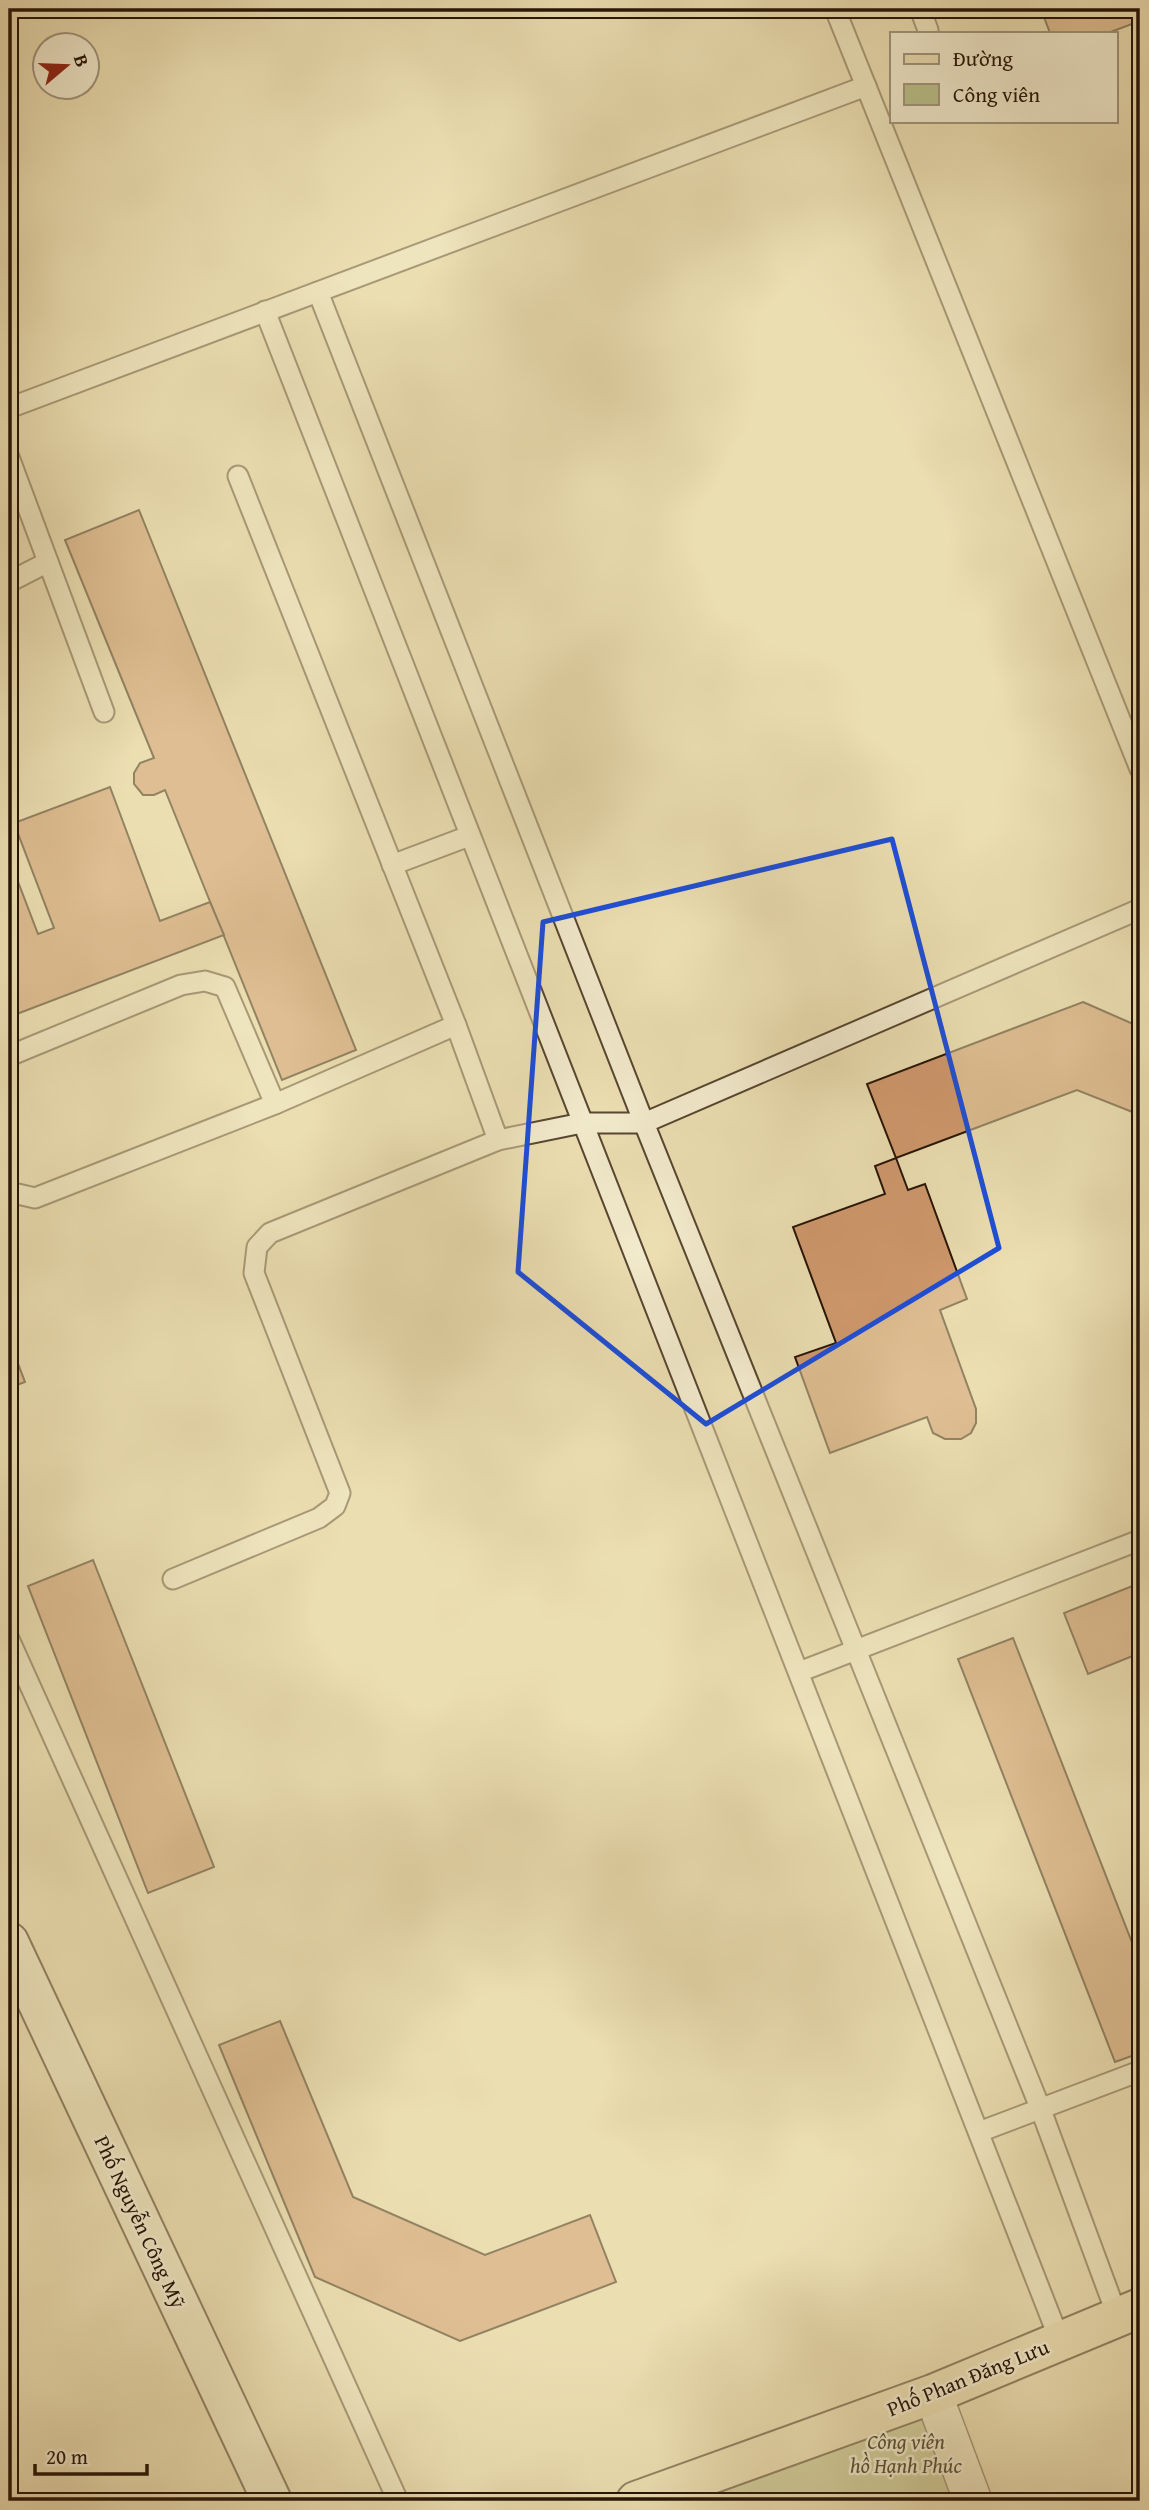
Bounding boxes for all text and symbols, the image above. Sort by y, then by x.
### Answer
north arrow [32,32,102,102]
legend [890,32,1118,122]
text: Đường [953,43,1014,74]
text: B [67,50,97,71]
text: Công viên [953,79,1040,110]
street label: Phố Nguyễn Công Mỹ [87,2130,194,2314]
street label: Phố Phan Đăng Lưu [882,2331,1054,2424]
park label: Công viên hồ Hạnh Phúc [850,2426,962,2481]
scale bar [35,2433,147,2477]
text: 20 m [46,2441,88,2472]

